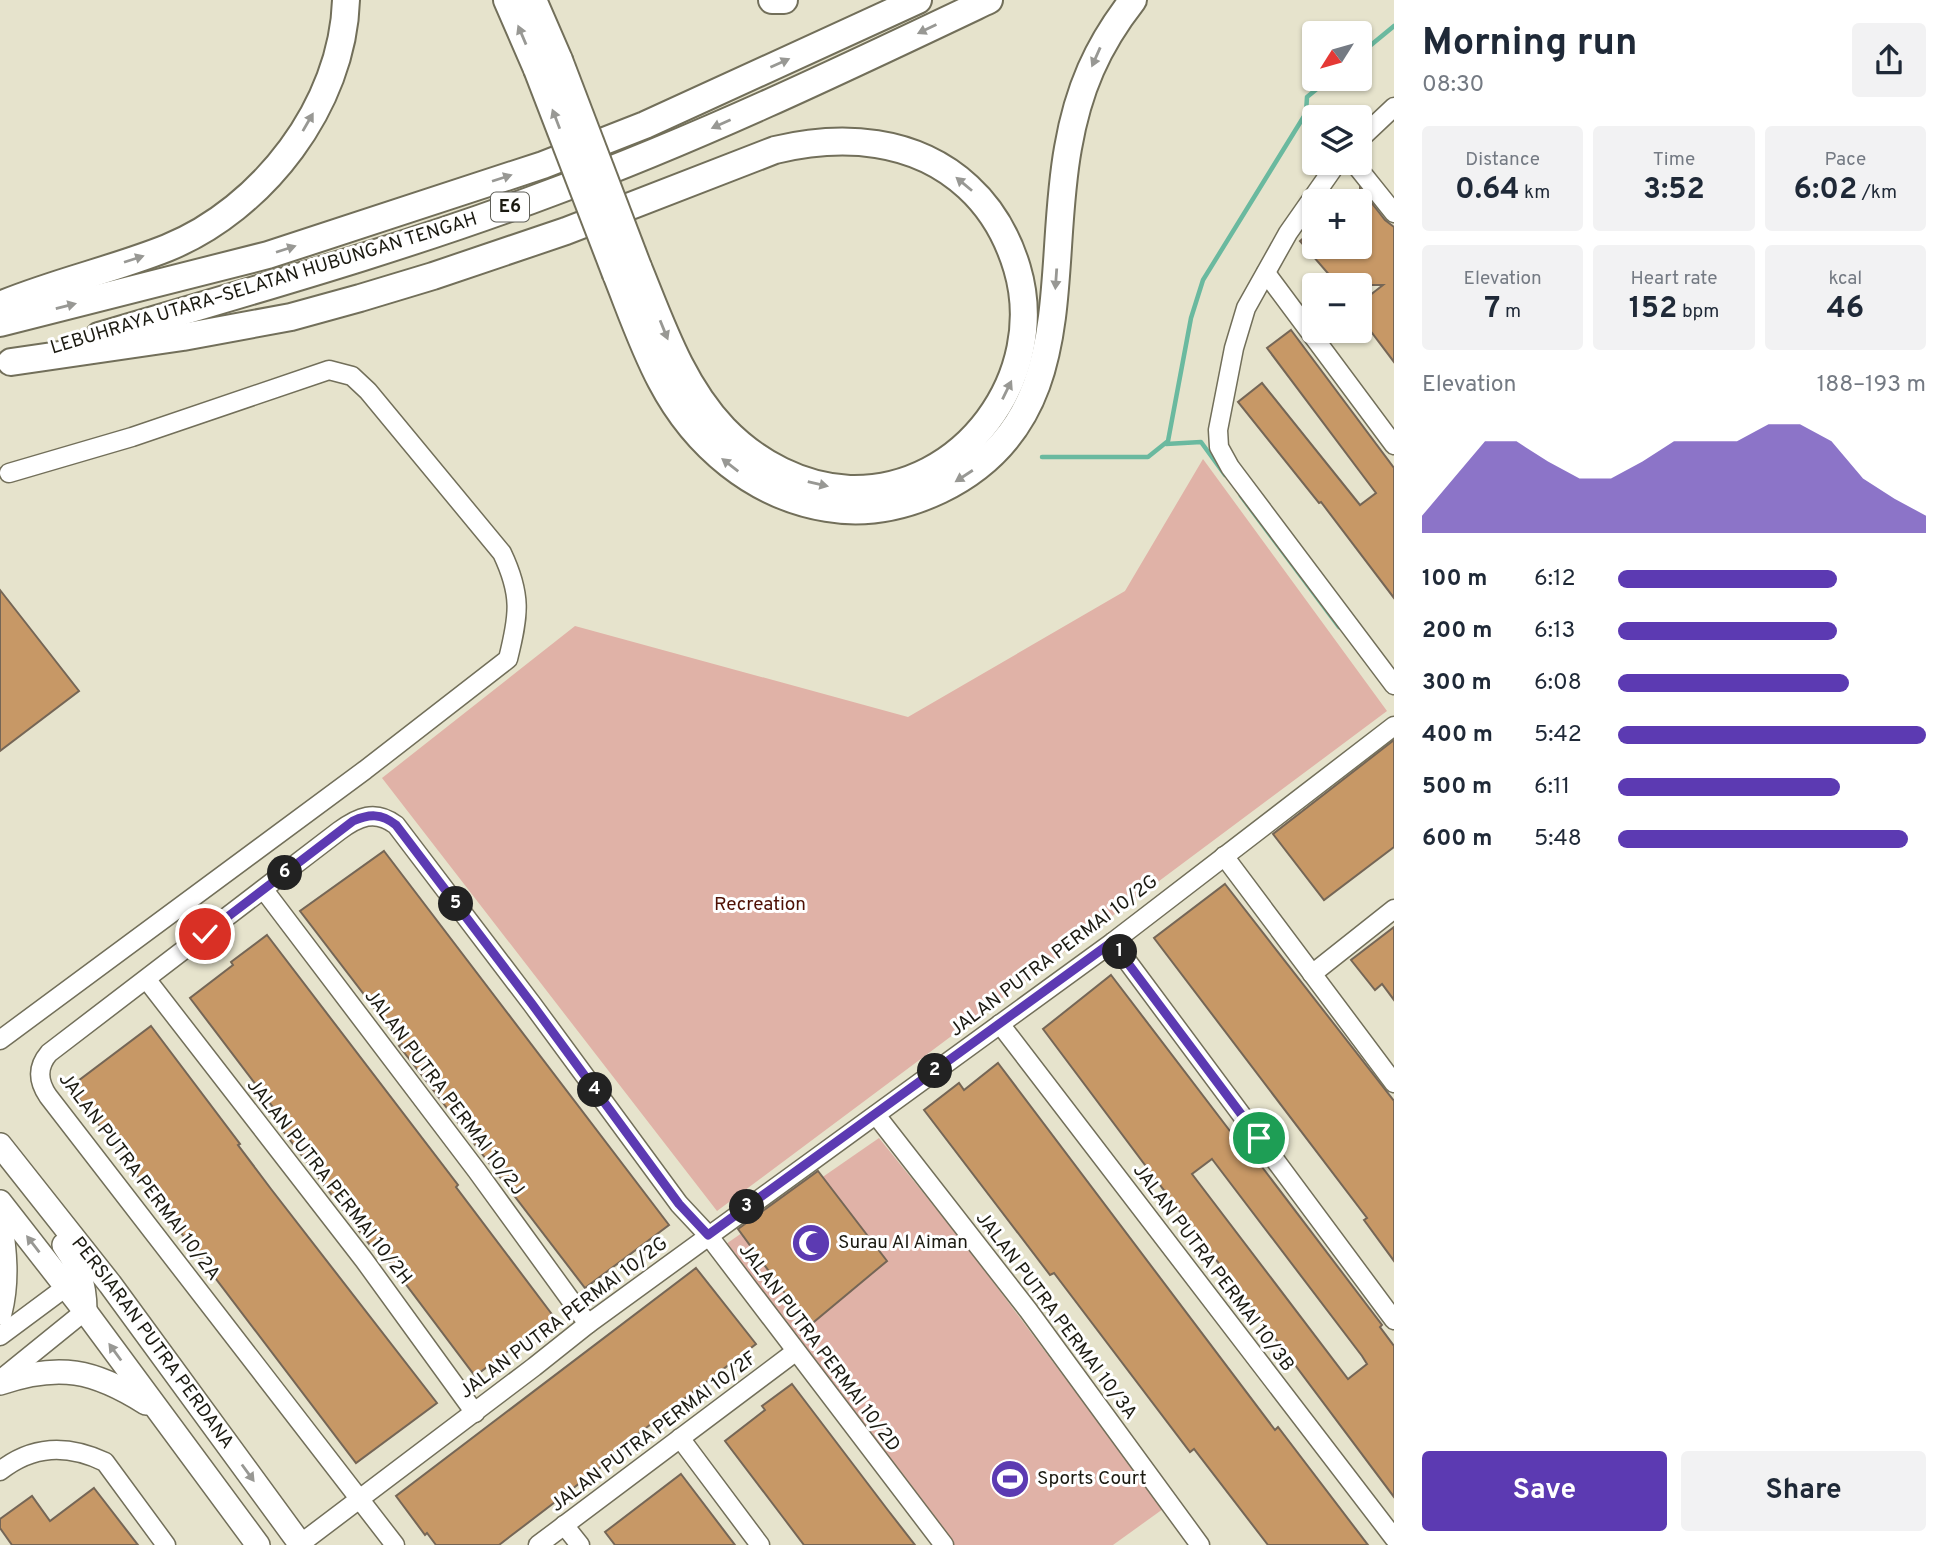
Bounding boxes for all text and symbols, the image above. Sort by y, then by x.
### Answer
text: Morning run [1422,20,1638,69]
north arrow [1302,21,1372,91]
map controls [1302,21,1372,343]
button: share [1852,23,1926,97]
one-way arrow [516,24,527,45]
one-way arrow [917,24,938,35]
one-way arrow [1090,46,1101,67]
one-way arrow [770,57,791,68]
text: 08:30 [1422,71,1484,100]
button: layers [1302,105,1372,175]
one-way arrow [550,108,561,129]
one-way arrow [302,112,314,131]
one-way arrow [710,119,731,130]
text: Distance [1465,148,1540,172]
text: Time [1653,148,1695,172]
text: Pace [1824,148,1866,172]
one-way arrow [492,172,513,183]
text: 0.64 [1455,172,1520,209]
text: 3:52 [1643,172,1705,209]
text: 6:02 [1793,172,1857,209]
one-way arrow [955,177,972,192]
text: km [1520,181,1550,205]
text: /km [1857,181,1897,205]
button: + [1302,189,1372,259]
road number: E6 [491,192,529,222]
street label: LEBUHRAYA UTARA–SELATAN HUBUNGAN TENGAH [48,207,480,361]
one-way arrow [276,243,297,253]
one-way arrow [124,253,145,264]
text: Elevation [1464,267,1542,291]
text: Heart rate [1631,267,1717,291]
text: kcal [1828,267,1862,291]
one-way arrow [1050,268,1061,290]
button: − [1302,273,1372,343]
text: 7 [1484,291,1500,328]
text: 152 [1629,291,1677,328]
text: 46 [1826,291,1864,328]
one-way arrow [55,300,77,311]
text: m [1500,300,1521,324]
text: bpm [1677,300,1719,324]
one-way arrow [658,320,670,340]
text: Elevation [1422,371,1517,400]
text: 188–193 m [1817,371,1926,400]
one-way arrow [1000,380,1012,400]
one-way arrow [721,459,739,473]
one-way arrow [954,469,973,482]
one-way arrow [807,478,829,489]
text: 100 m [1422,565,1487,594]
text: 6:12 [1534,565,1576,594]
text: 200 m [1422,617,1492,646]
text: 6:13 [1534,617,1575,646]
text: 300 m [1422,669,1492,698]
text: 6:08 [1534,669,1582,698]
text: 400 m [1422,721,1493,750]
text: 5:42 [1534,721,1582,750]
text: 500 m [1422,773,1492,802]
text: 6:11 [1534,773,1570,802]
text: 600 m [1422,825,1492,854]
text: 5:48 [1534,825,1582,854]
pin: 6 [268,856,302,890]
text: 6 [279,860,290,884]
street label: JALAN PUTRA PERMAI 10/2G [945,870,1163,1042]
pin: 5 [438,886,474,922]
text: 5 [450,891,461,915]
park label: Recreation [714,893,806,917]
pin [175,904,235,964]
icon: check [186,915,224,953]
pin: 1 [1102,934,1138,970]
street label: JALAN PUTRA PERMAI 10/2J [359,985,529,1201]
pin: 2 [918,1054,953,1088]
text: 2 [929,1058,940,1082]
street label: JALAN PUTRA PERMAI 10/2A [53,1068,225,1286]
pin: 4 [578,1072,612,1108]
street label: JALAN PUTRA PERMAI 10/2H [241,1074,417,1290]
text: 4 [588,1077,601,1101]
pin [1229,1108,1289,1168]
icon: arrive [1240,1119,1278,1157]
street label: JALAN PUTRA PERMAI 10/3B [1127,1159,1299,1377]
pin: 3 [730,1190,764,1224]
text: 3 [741,1194,752,1218]
street label: JALAN PUTRA PERMAI 10/3A [970,1207,1142,1425]
mosque icon: Surau Al Aiman [790,1222,832,1264]
place label: Surau Al Aiman [838,1231,968,1255]
street label: PERSIARAN PUTRA PERDANA [66,1232,239,1454]
street label: JALAN PUTRA PERMAI 10/2G [455,1232,673,1404]
one-way arrow [26,1236,41,1253]
street label: JALAN PUTRA PERMAI 10/2D [733,1239,905,1457]
one-way arrow [108,1343,122,1362]
street label: JALAN PUTRA PERMAI 10/2F [546,1346,762,1518]
button: Save [1422,1451,1667,1531]
button: Share [1681,1451,1926,1531]
sports icon: Sports Court [989,1458,1031,1500]
one-way arrow [241,1464,255,1482]
place label: Sports Court [1037,1467,1147,1491]

